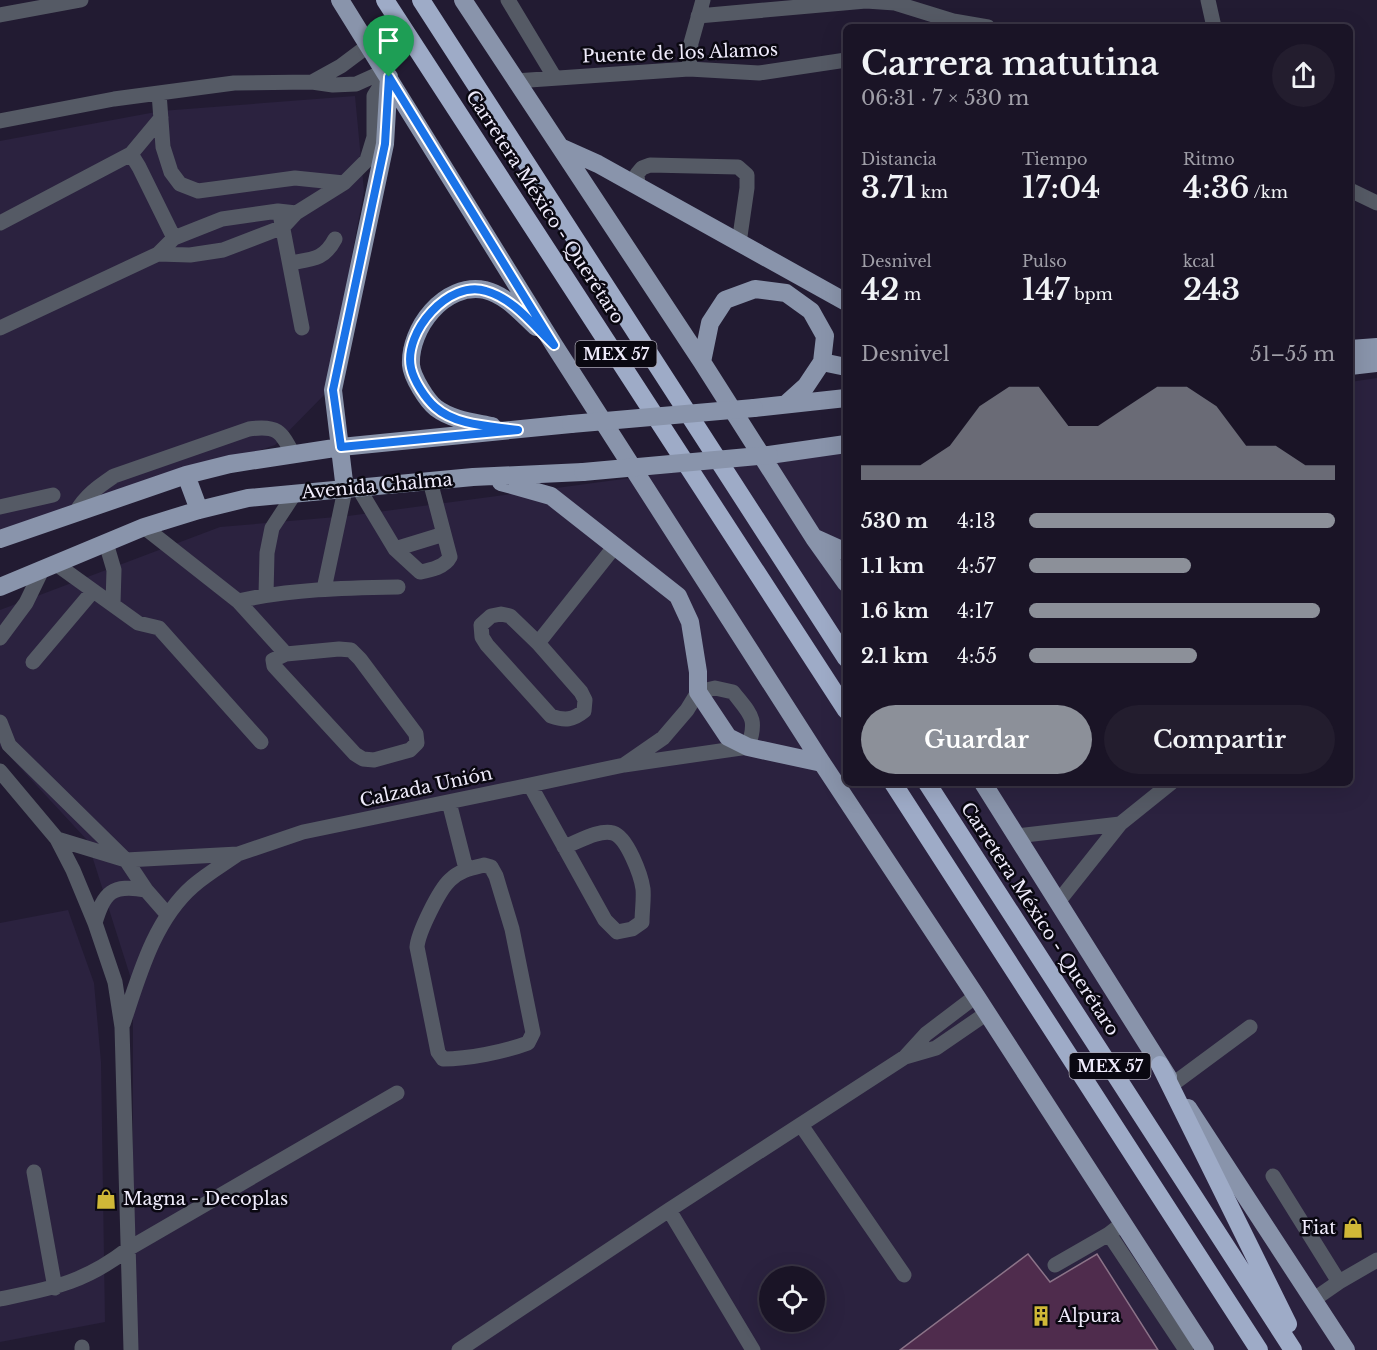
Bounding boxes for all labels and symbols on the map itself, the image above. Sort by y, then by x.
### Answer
pin [363,15,414,77]
street label: Puente de los Alamos [582,39,778,67]
street label: Carretera México - Querétaro [461,86,629,328]
road number: MEX 57 [576,341,656,367]
street label: Avenida Chalma [300,468,453,504]
street label: Calzada Unión [358,762,494,812]
street label: Carretera México - Querétaro [956,798,1124,1040]
road number: MEX 57 [1070,1053,1150,1079]
shop icon: Magna - Decoplas [94,1187,118,1211]
place label: Magna - Decoplas [123,1188,288,1210]
shop icon: Fiat [1341,1216,1365,1240]
place label: Fiat [1301,1217,1336,1239]
building icon: Alpura [1029,1304,1053,1328]
place label: Alpura [1057,1305,1121,1327]

